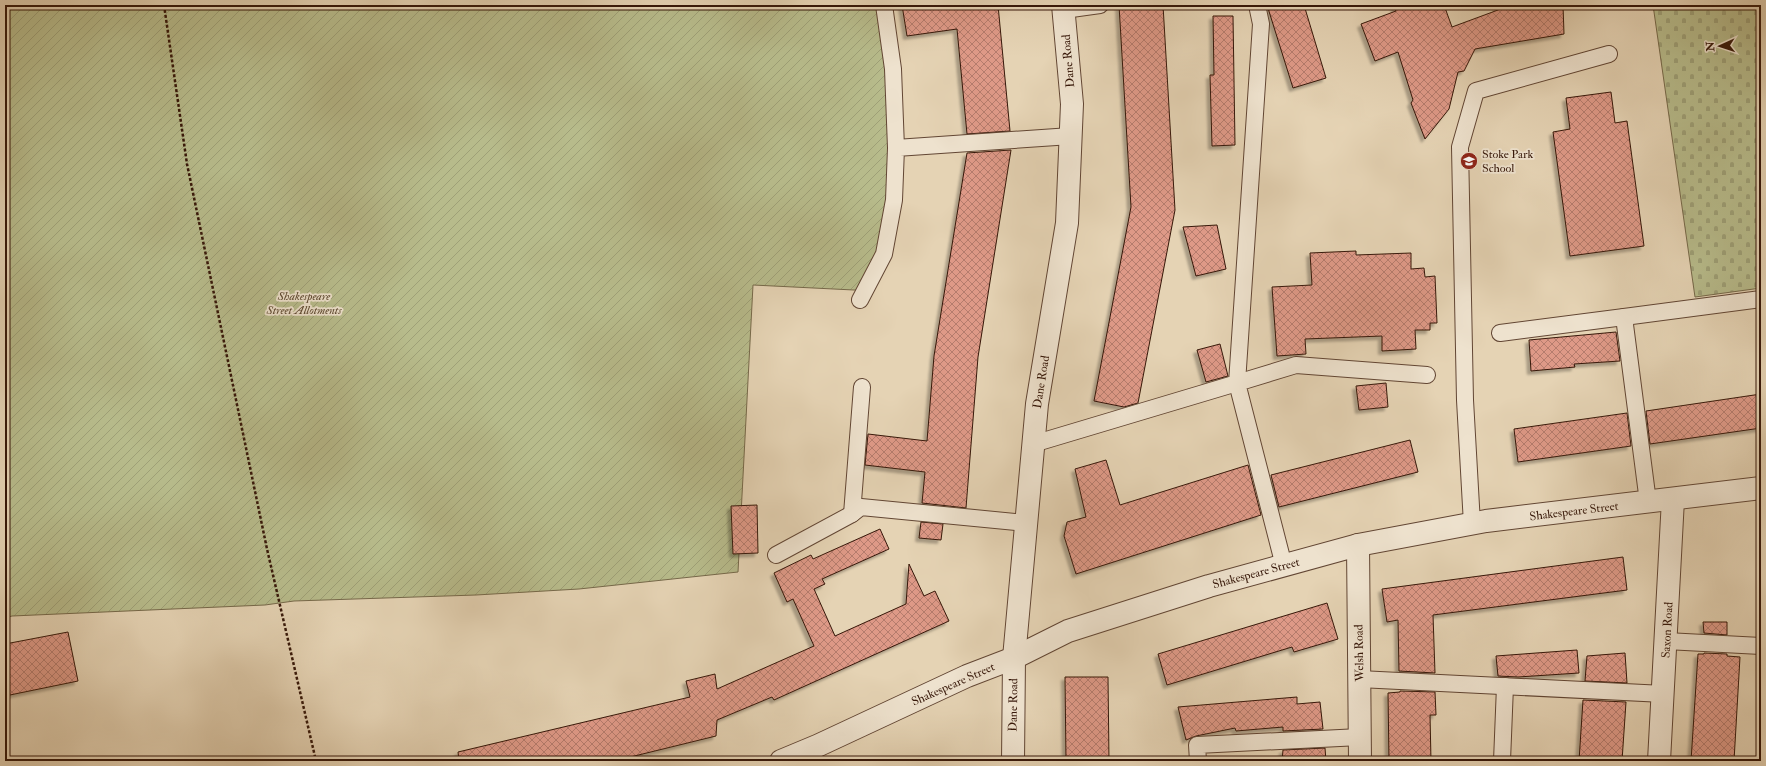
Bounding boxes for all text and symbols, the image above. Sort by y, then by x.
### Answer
north arrow [1700,26,1740,66]
street label: Dane Road [1059,34,1078,88]
text: N [1704,40,1717,53]
place label: Stoke Park School [1482,147,1533,176]
school or university icon: Stoke Park School [1459,151,1479,171]
park label: Shakespeare Street Allotments [265,289,342,318]
street label: Dane Road [1030,354,1053,410]
street label: Shakespeare Street [1529,499,1619,524]
street label: Shakespeare Street [1211,555,1301,592]
street label: Saxon Road [1659,601,1676,659]
street label: Welsh Road [1352,624,1368,683]
street label: Shakespeare Street [909,659,997,710]
street label: Dane Road [1006,678,1021,732]

